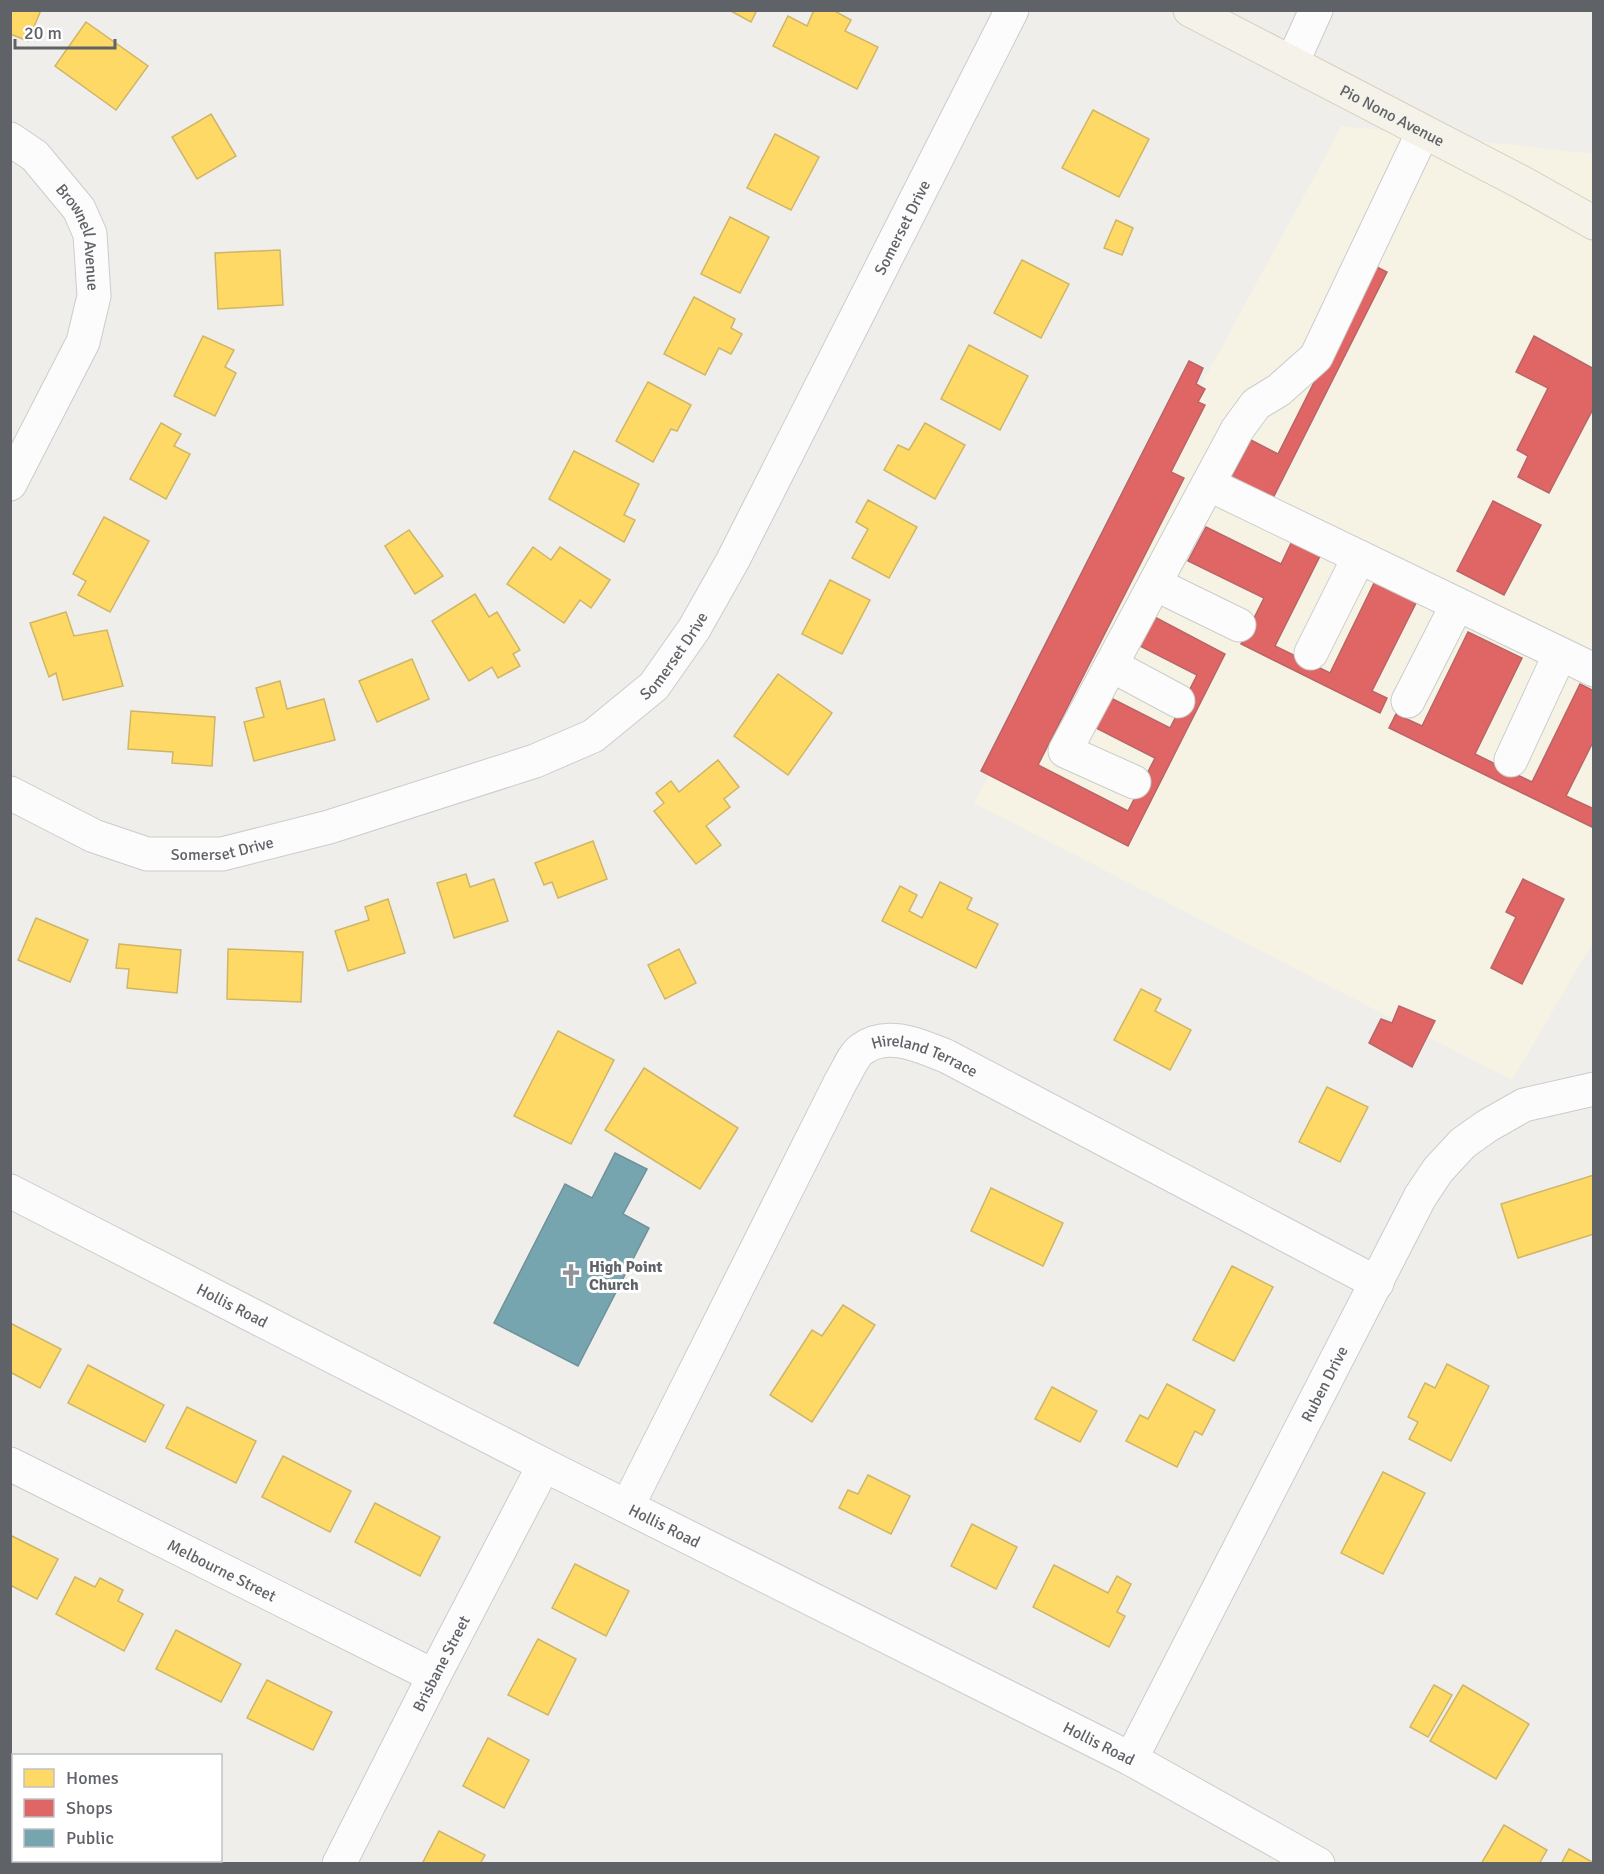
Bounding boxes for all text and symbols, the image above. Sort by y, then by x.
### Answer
scale bar [15,12,116,50]
text: 20 m [24,22,62,44]
street label: Pio Nono Avenue [1336,81,1448,151]
street label: Somerset Drive [870,177,935,279]
street label: Brownell Avenue [51,180,103,291]
street label: Somerset Drive [636,609,713,705]
street label: Somerset Drive [171,832,276,865]
street label: Hireland Terrace [869,1031,981,1082]
place label: High Point Church [589,1257,662,1295]
church icon: High Point Church [558,1262,584,1288]
street label: Hollis Road [193,1279,271,1333]
street label: Ruben Drive [1297,1343,1353,1425]
street label: Hollis Road [625,1500,703,1553]
street label: Melbourne Street [164,1535,280,1607]
street label: Brisbane Street [409,1612,475,1715]
street label: Hollis Road [1060,1718,1138,1770]
legend [12,1754,222,1862]
text: Homes [66,1767,119,1789]
text: Shops [66,1797,113,1819]
text: Public [66,1827,114,1849]

